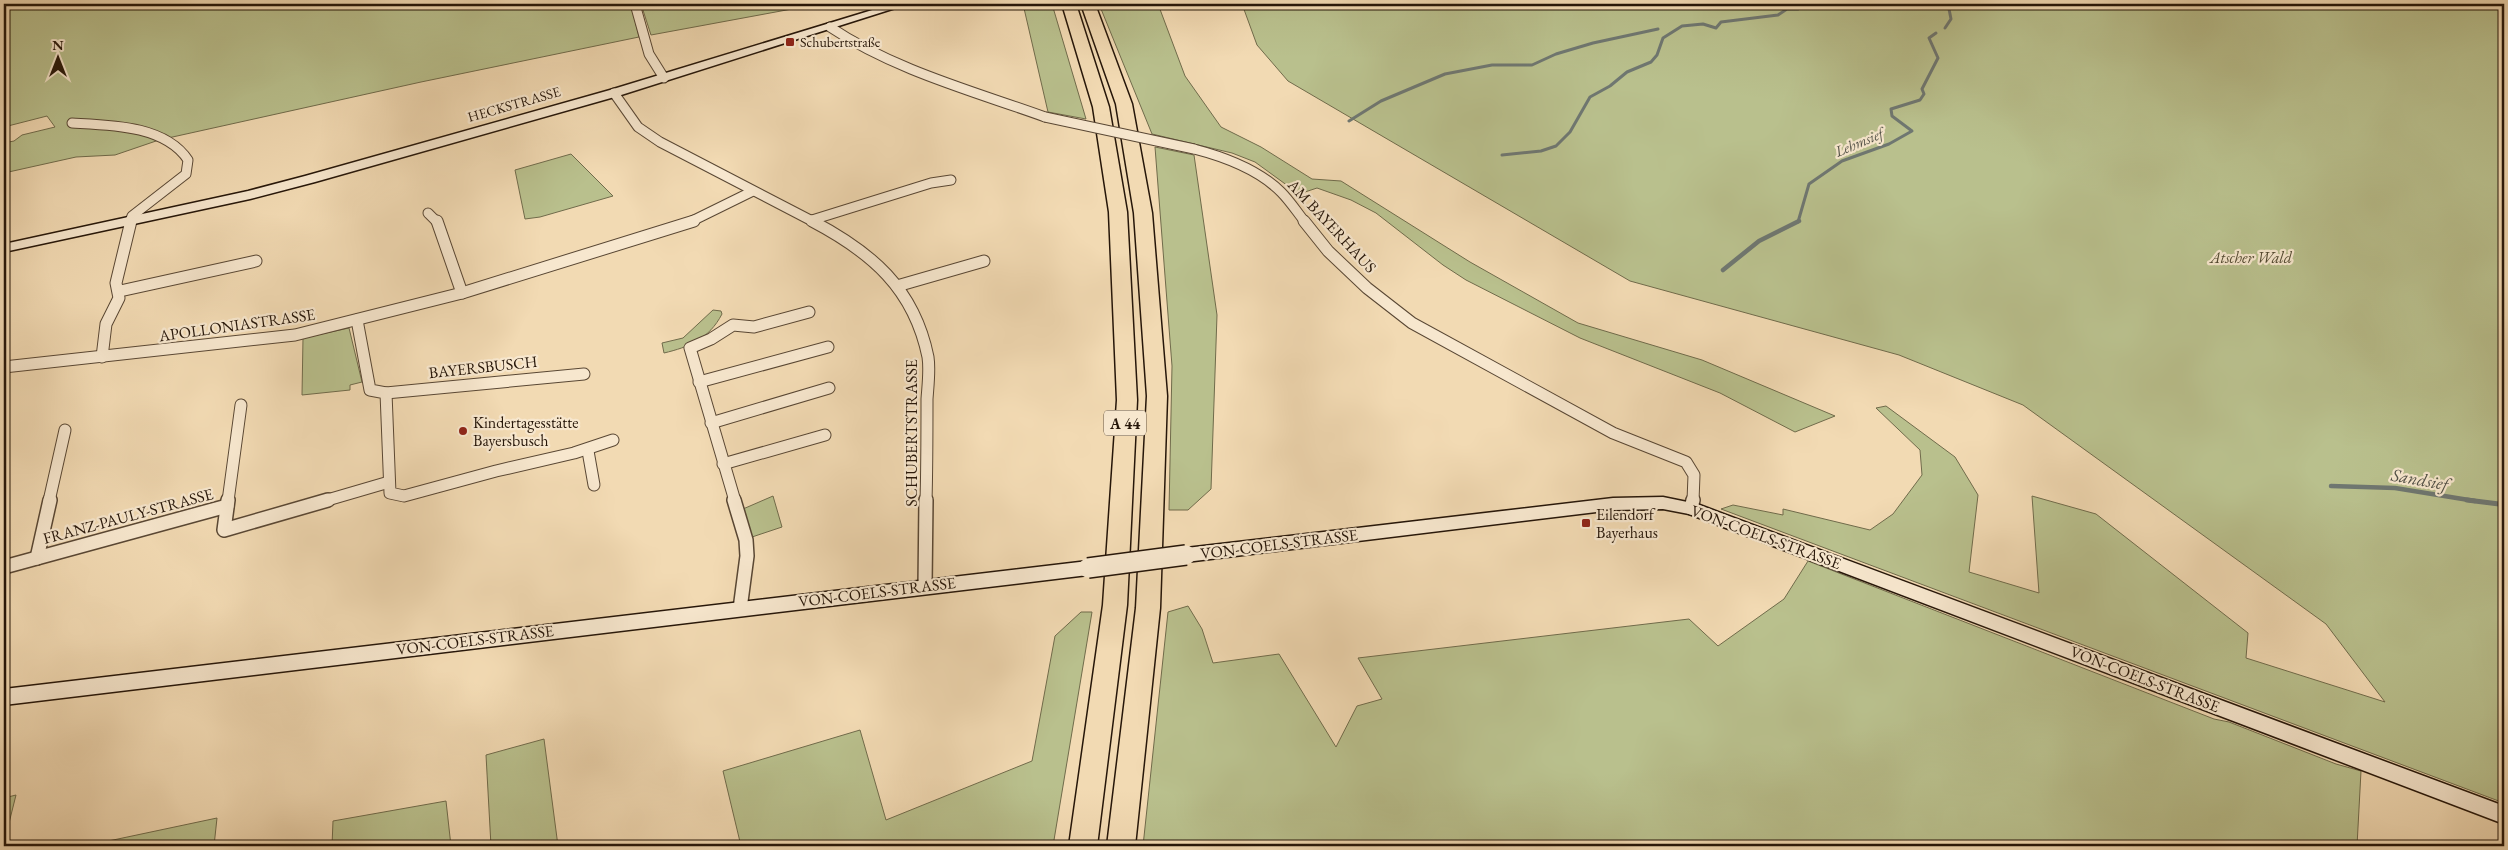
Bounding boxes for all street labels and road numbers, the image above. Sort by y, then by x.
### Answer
street label: HECKSTRASSE [465,82,563,126]
street label: AM BAYERHAUS [1282,174,1381,277]
street label: APOLLONIASTRASSE [157,304,316,346]
street label: BAYERSBUSCH [428,351,539,383]
street label: SCHUBERTSTRASSE [901,359,922,507]
road number: A 44 [1104,410,1146,436]
street label: FRANZ-PAULY-STRASSE [41,483,215,549]
street label: VON-COELS-STRASSE [1688,500,1844,574]
street label: VON-COELS-STRASSE [1199,524,1359,564]
street label: VON-COELS-STRASSE [797,572,957,612]
street label: VON-COELS-STRASSE [395,620,555,660]
street label: VON-COELS-STRASSE [2067,641,2223,717]

